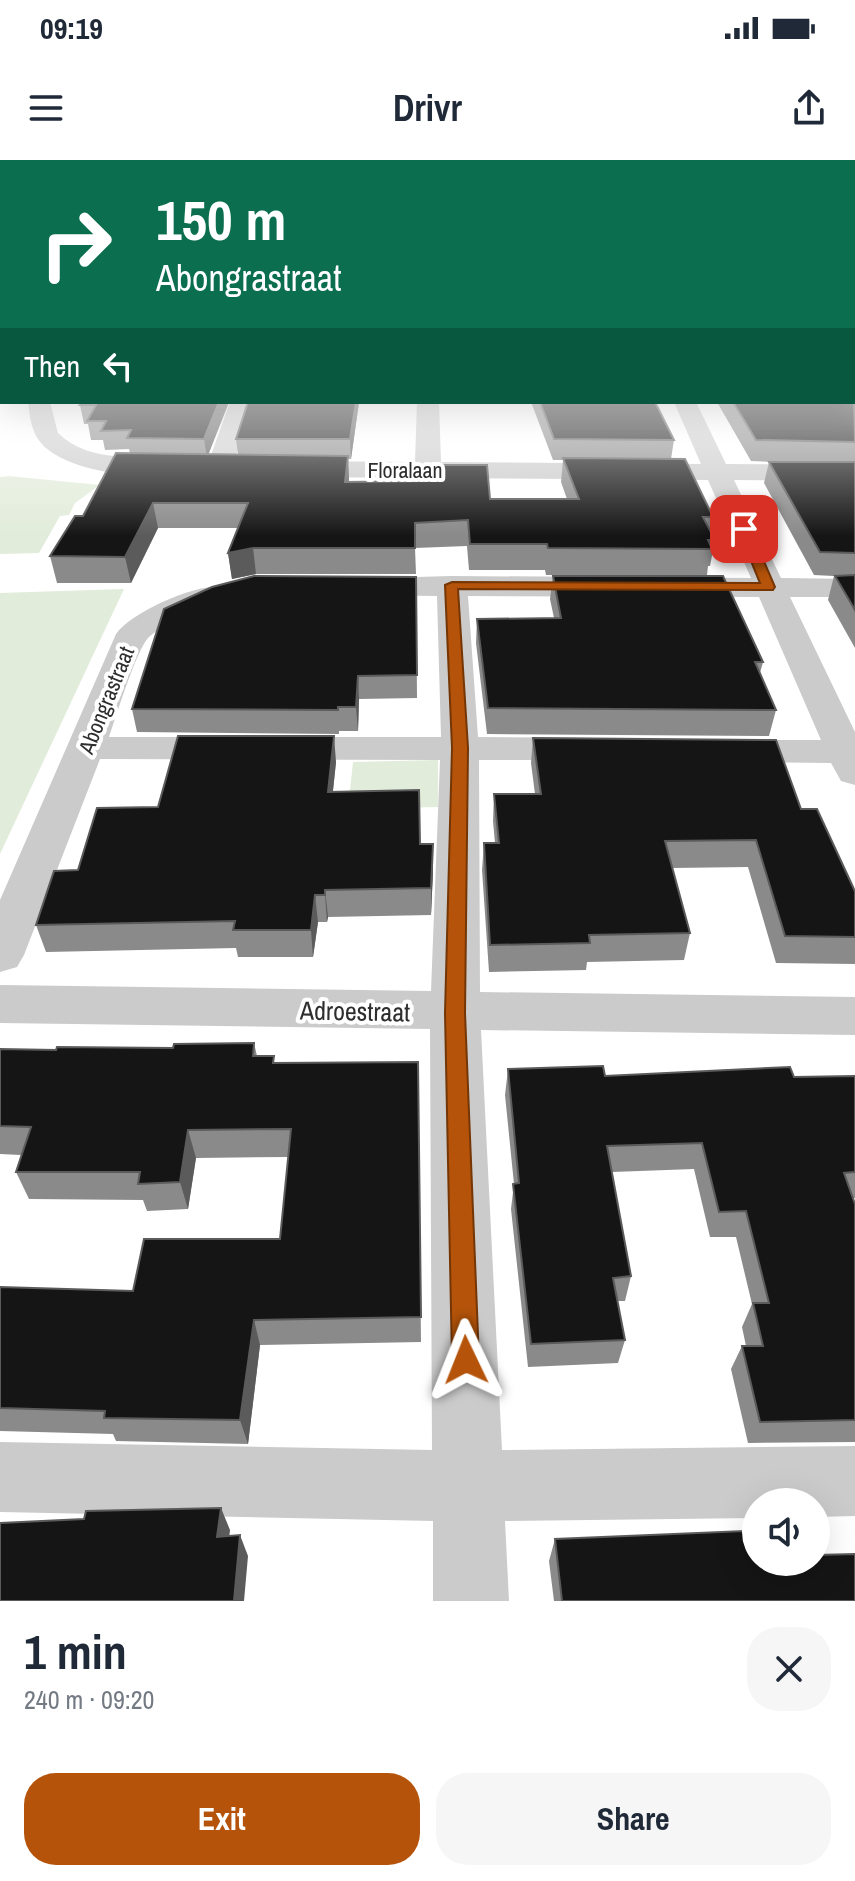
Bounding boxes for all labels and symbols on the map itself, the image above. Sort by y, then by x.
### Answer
street label: Floralaan [367,455,443,485]
pin [710,495,778,563]
street label: Abongrastraat [70,642,141,759]
street label: Adroestraat [299,993,410,1029]
position arrow [424,1318,508,1402]

